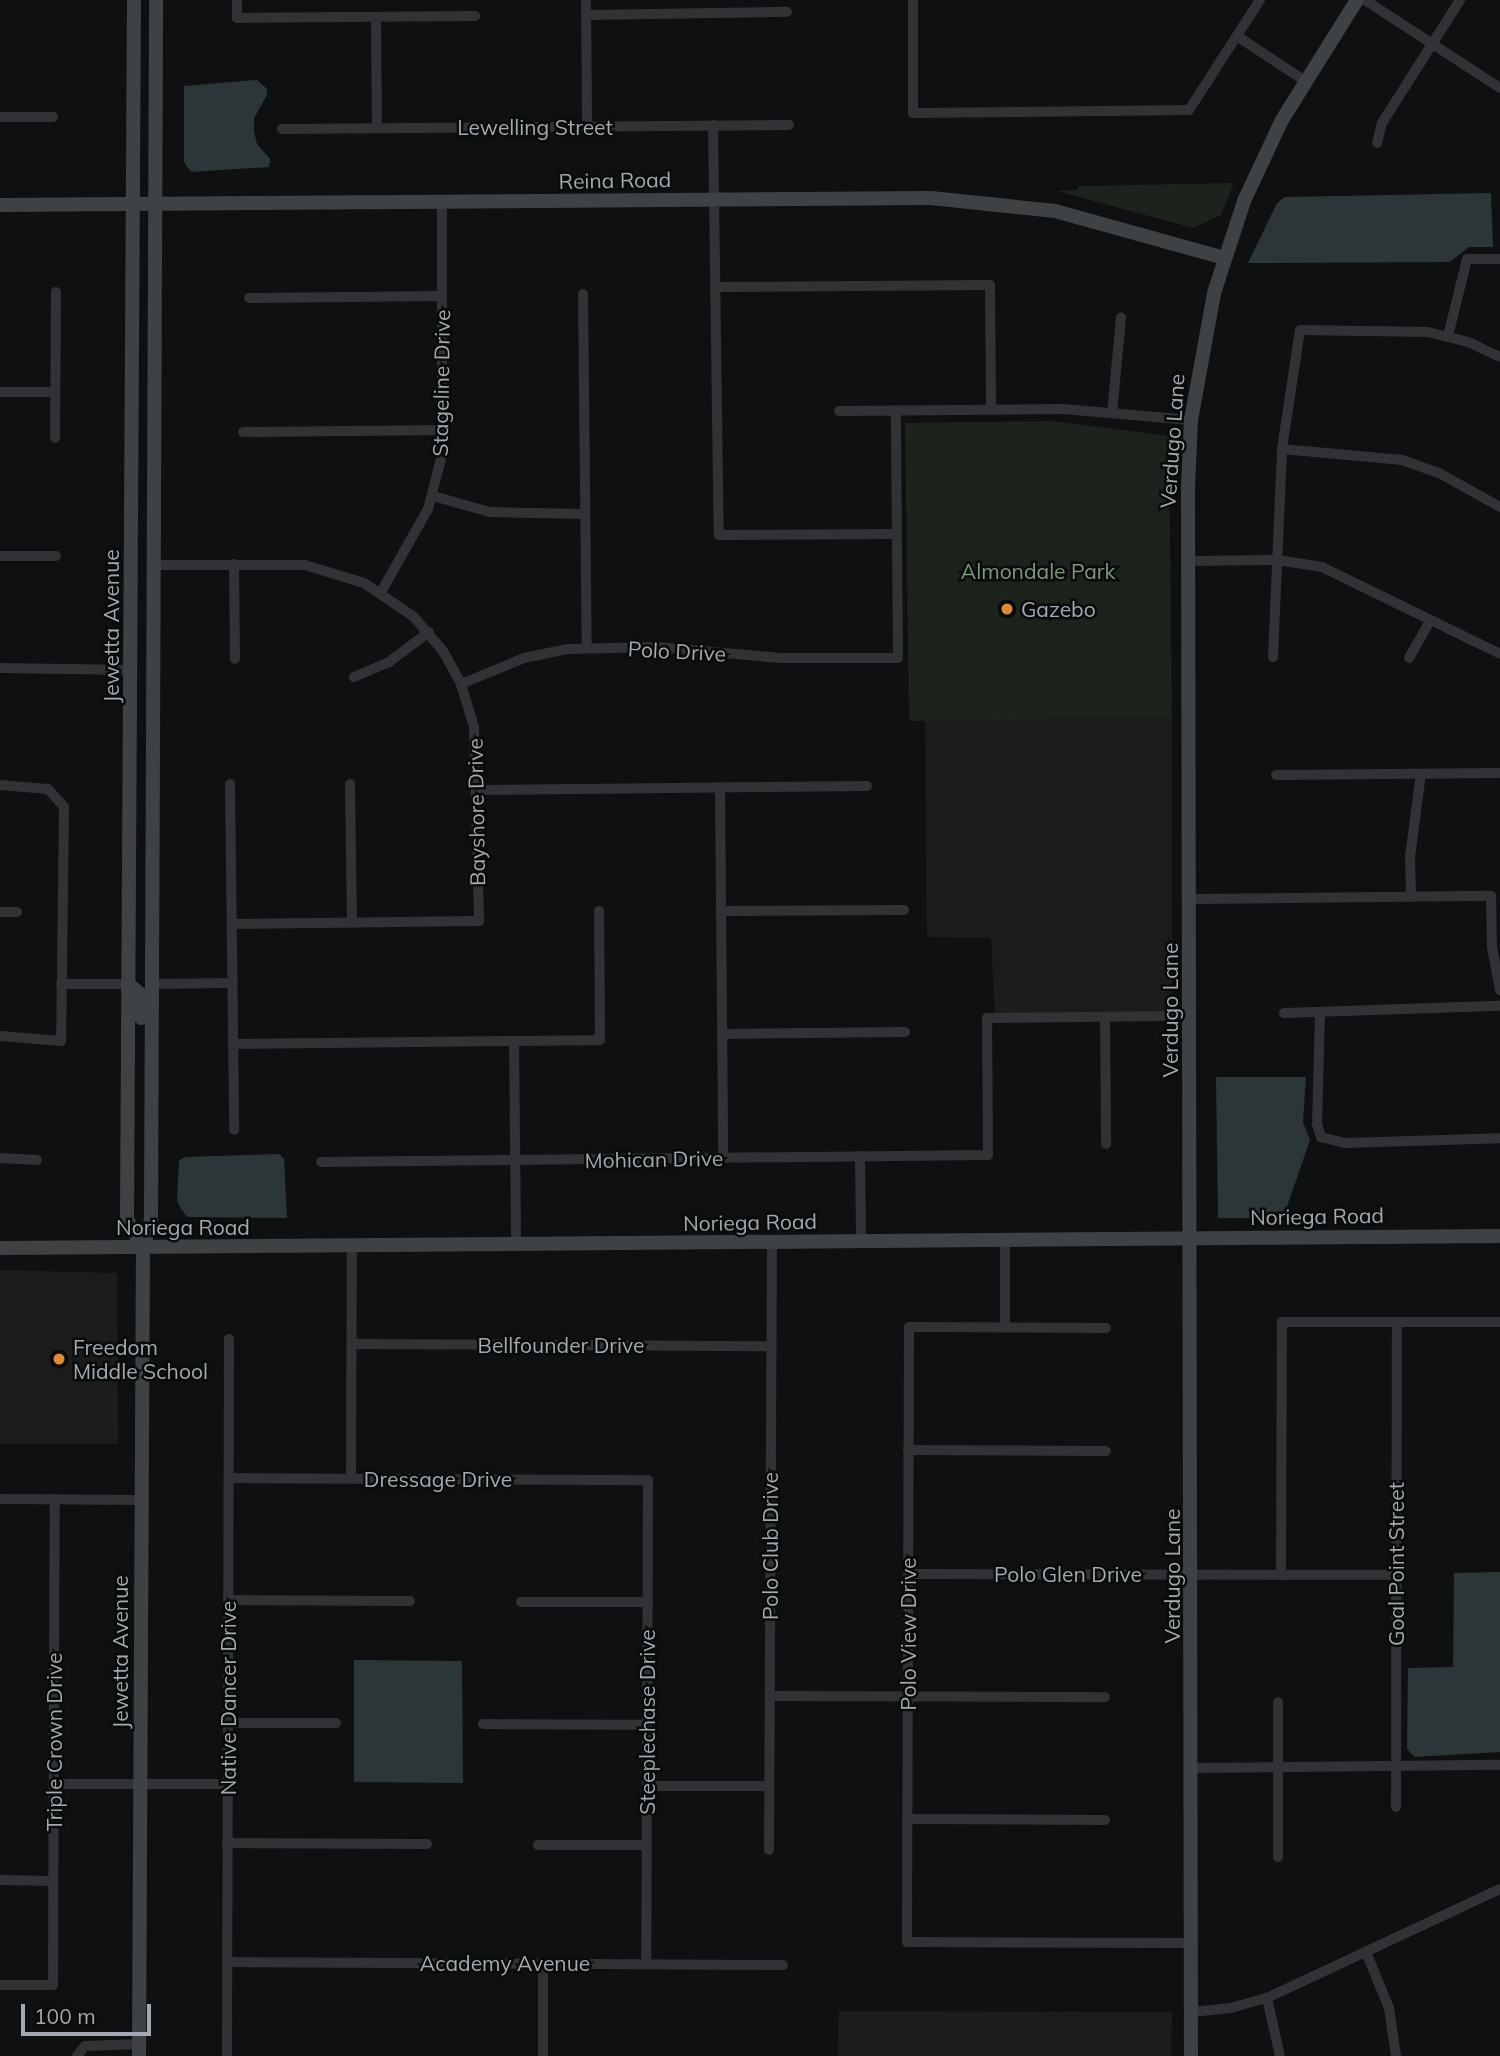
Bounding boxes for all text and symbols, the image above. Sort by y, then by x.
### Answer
street label: Lewelling Street [457,114,613,140]
street label: Reina Road [558,166,672,194]
street label: Stageline Drive [427,309,455,457]
street label: Verdugo Lane [1155,373,1189,509]
street label: Jewetta Avenue [98,549,124,703]
park label: Almondale Park [961,558,1115,584]
place label: Gazebo [1021,596,1096,622]
marker: Gazebo [999,601,1015,617]
street label: Polo Drive [627,636,727,666]
street label: Bayshore Drive [462,738,490,886]
street label: Verdugo Lane [1157,943,1183,1077]
street label: Mohican Drive [584,1145,724,1173]
street label: Noriega Road [1250,1202,1384,1230]
street label: Noriega Road [683,1208,817,1236]
street label: Noriega Road [116,1214,250,1240]
street label: Bellfounder Drive [478,1332,644,1358]
place label: Freedom Middle School [73,1334,208,1384]
marker: Freedom Middle School [51,1351,67,1367]
street label: Dressage Drive [364,1466,512,1492]
street label: Polo Club Drive [757,1472,783,1620]
street label: Goal Point Street [1383,1482,1409,1646]
street label: Verdugo Lane [1159,1509,1185,1643]
street label: Polo View Drive [895,1557,921,1711]
street label: Polo Glen Drive [994,1561,1142,1587]
street label: Jewetta Avenue [107,1575,133,1729]
street label: Native Dancer Drive [215,1601,241,1795]
street label: Steeplechase Drive [634,1629,660,1815]
street label: Triple Crown Drive [41,1653,67,1831]
street label: Academy Avenue [420,1950,590,1976]
scale bar [24,1990,154,2034]
text: 100 m [34,2003,96,2029]

